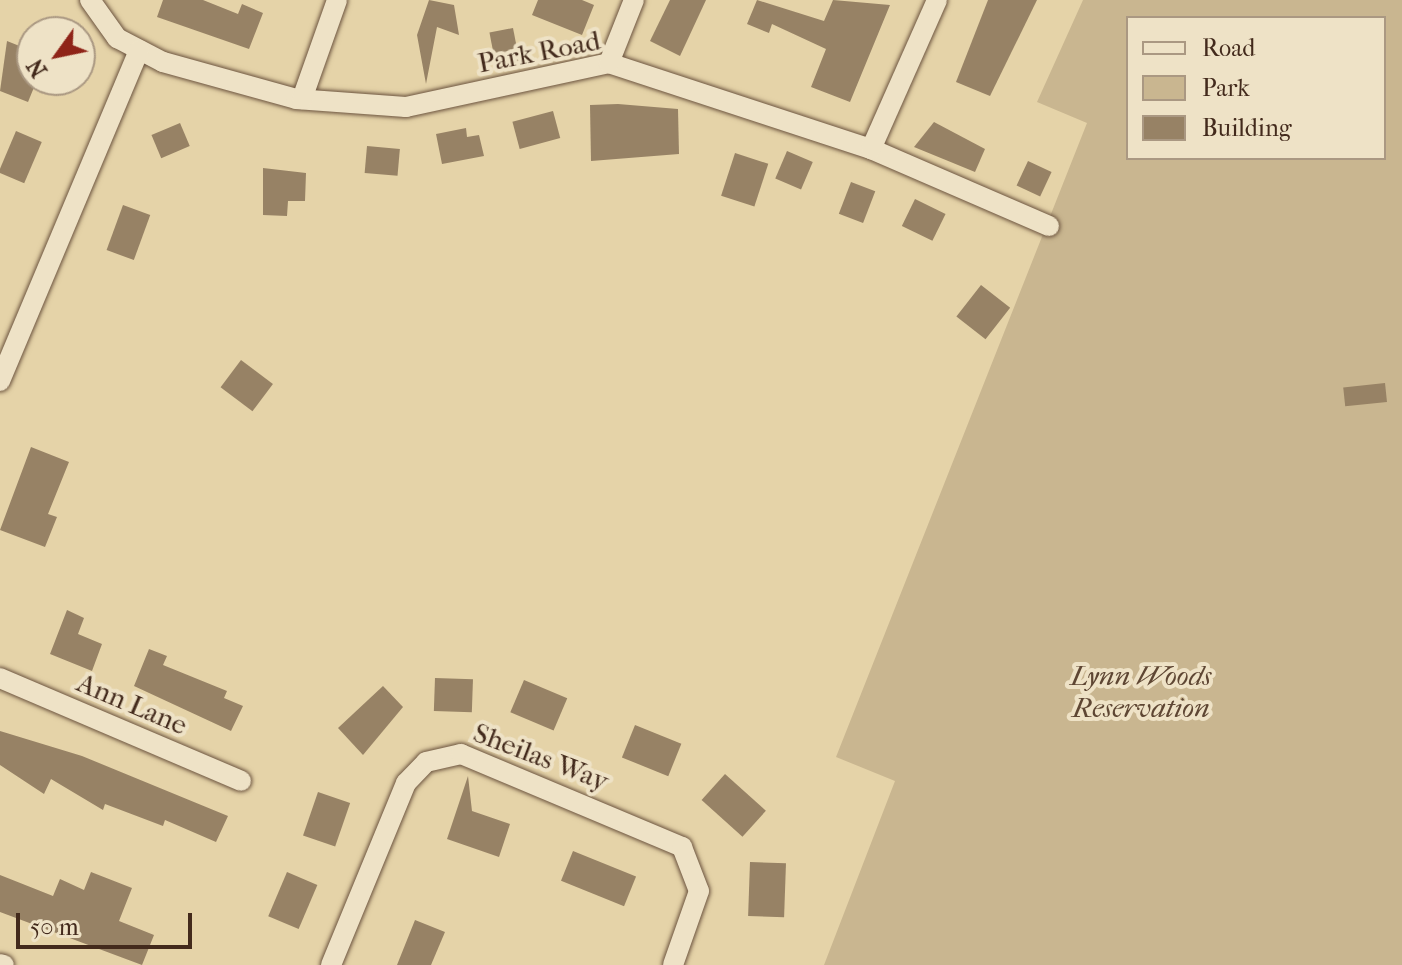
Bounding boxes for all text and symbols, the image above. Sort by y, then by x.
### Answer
north arrow [16,16,96,96]
legend [1126,16,1386,160]
street label: Park Road [475,24,603,80]
text: Road [1202,34,1255,62]
text: N [22,54,53,82]
text: Park [1202,74,1250,102]
text: Building [1202,114,1292,142]
park label: Lynn Woods Reservation [1071,659,1211,725]
street label: Ann Lane [72,666,192,742]
street label: Sheilas Way [469,716,613,798]
scale bar [20,897,196,947]
text: 50 m [30,913,79,941]

